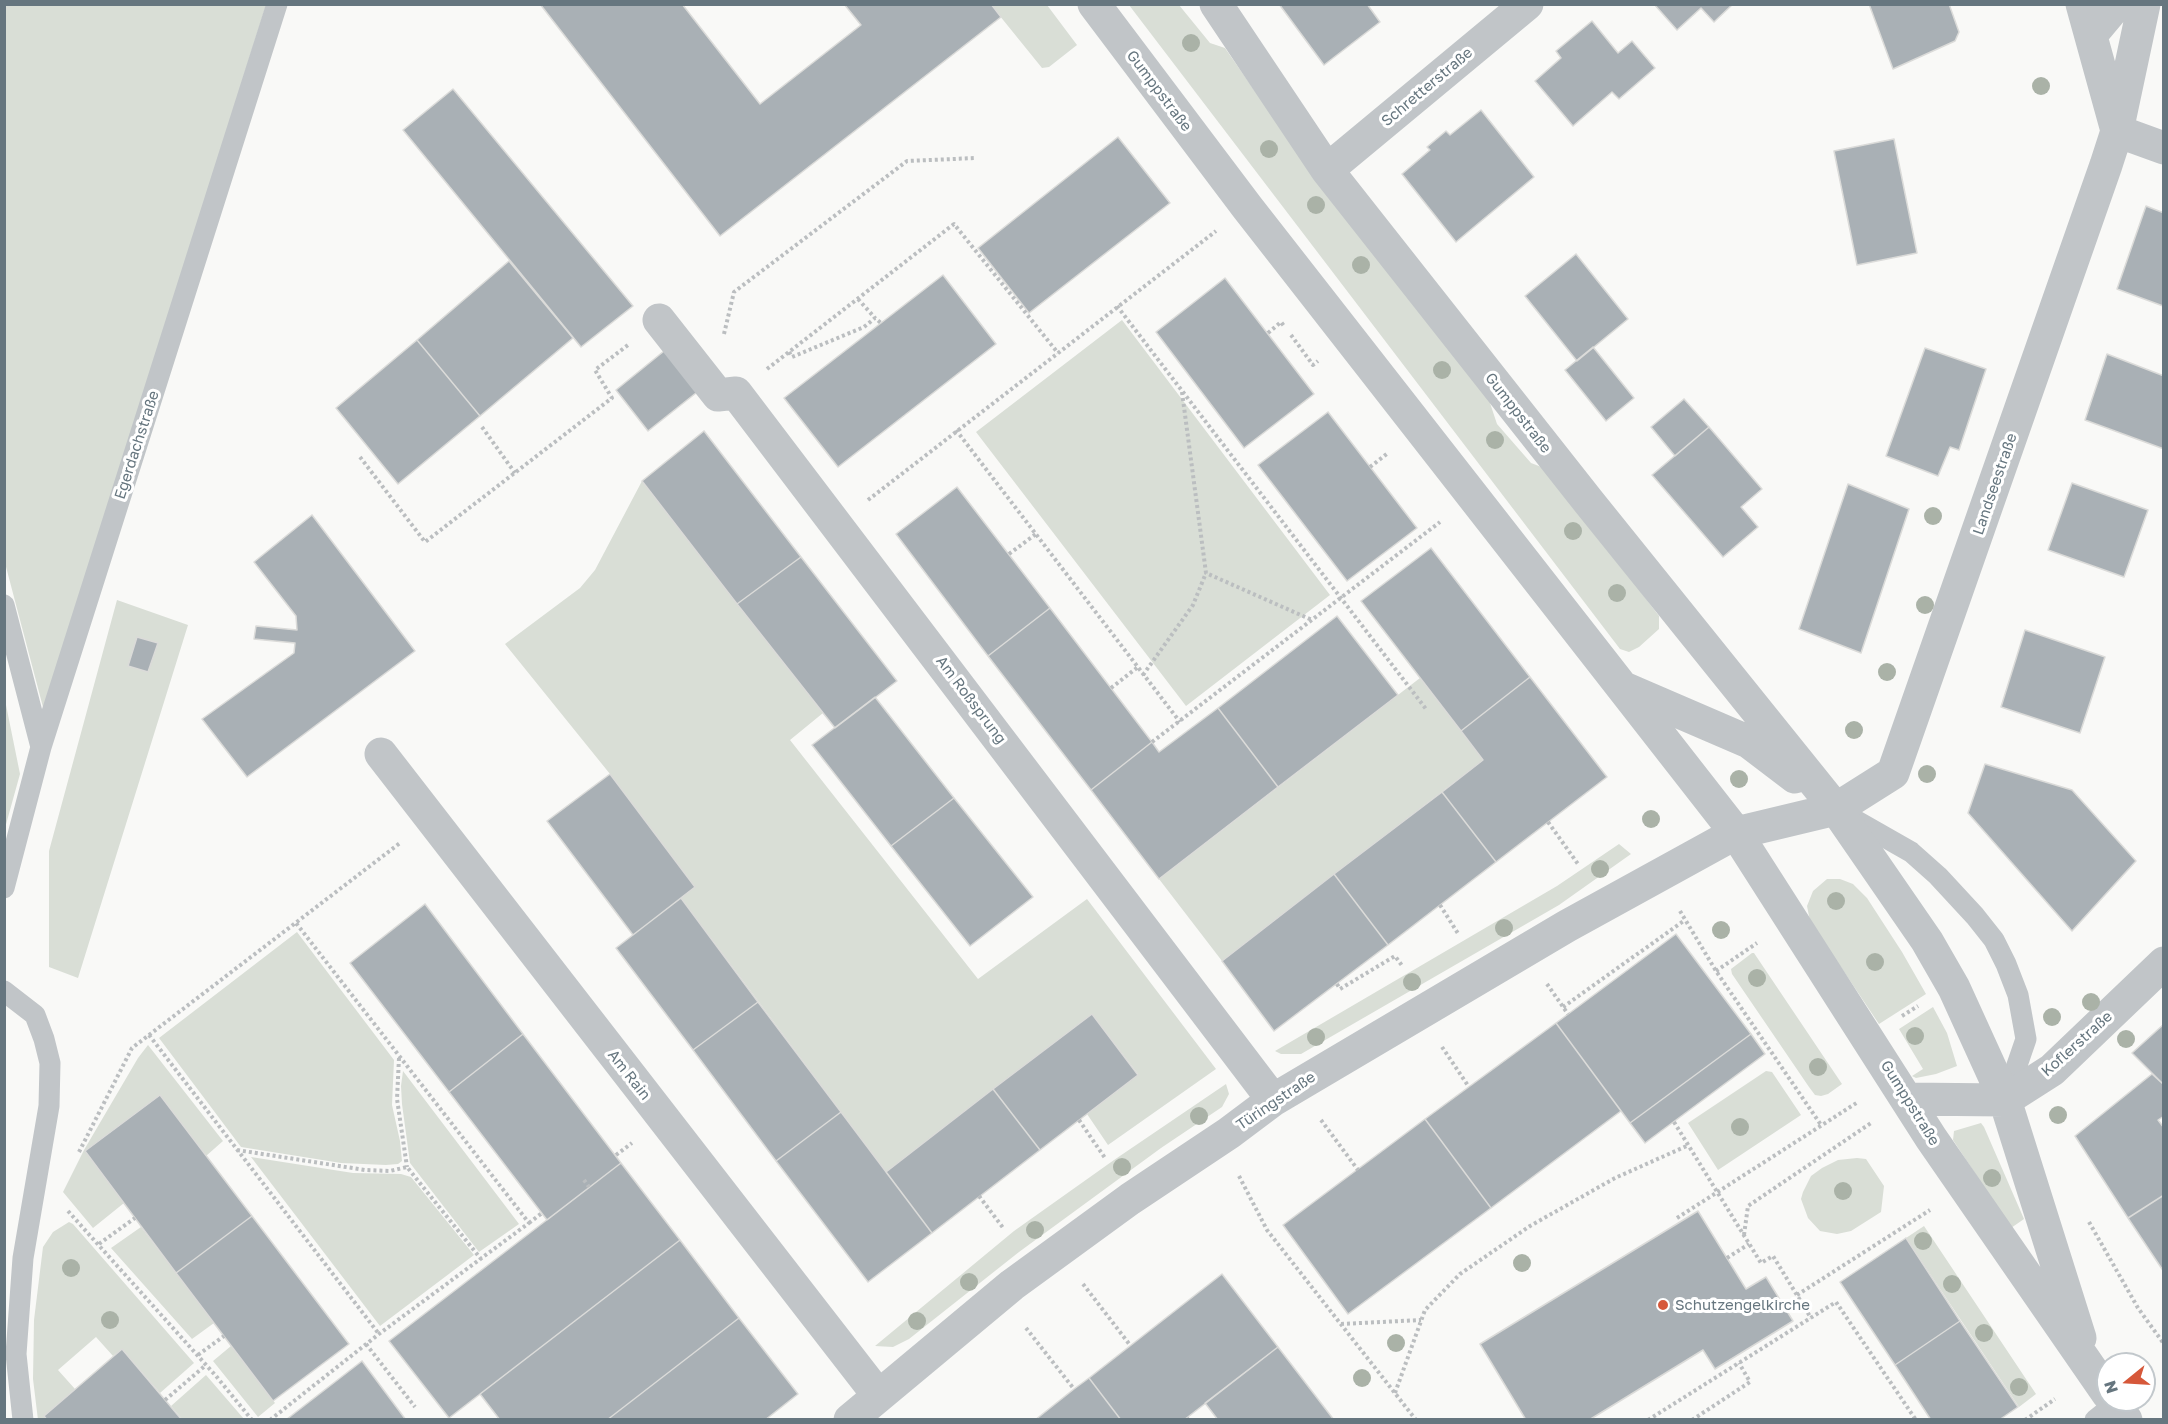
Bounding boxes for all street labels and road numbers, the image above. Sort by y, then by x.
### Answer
street label: Schretterstraße [1378,44,1476,130]
street label: Gumppstraße [1123,47,1195,135]
street label: Gumppstraße [1481,369,1555,457]
street label: Egerdachstraße [111,388,163,502]
street label: Landseestraße [1969,431,2021,537]
street label: Am Roßsprung [932,653,1010,747]
street label: Koflerstraße [2038,1008,2116,1080]
street label: Am Rain [604,1046,654,1104]
street label: Gumppstraße [1877,1057,1943,1149]
street label: Türingstraße [1233,1068,1319,1134]

